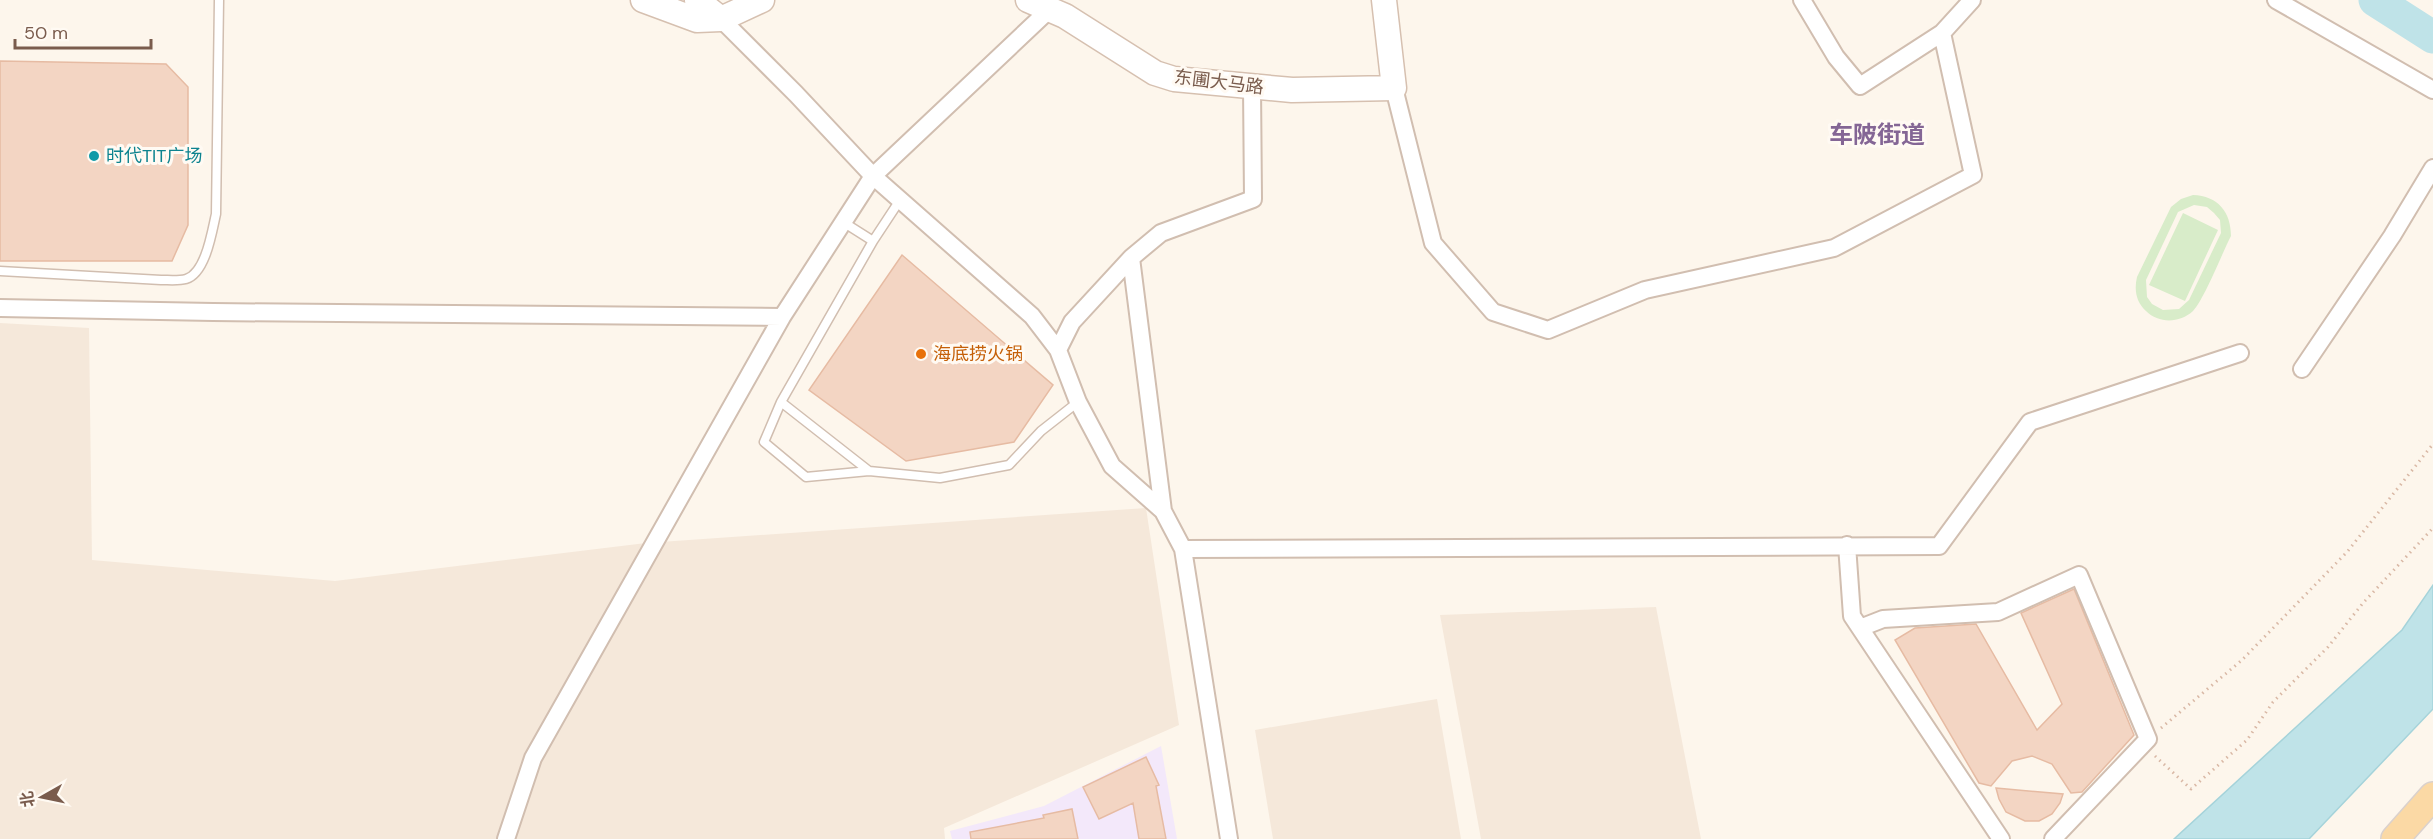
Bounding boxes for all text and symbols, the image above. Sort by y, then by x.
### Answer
scale bar [15,12,152,50]
text: 50 m [24,21,68,45]
street label: 东圃大马路 [1173,65,1265,99]
district label: 车陂街道 [1829,119,1925,150]
place label: 时代TIT广场 [106,144,202,168]
marker: 时代TIT广场 [87,149,101,163]
place label: 海底捞火锅 [933,342,1023,366]
marker: 海底捞火锅 [914,347,928,361]
north arrow [12,767,72,827]
text: 北 [16,790,39,809]

